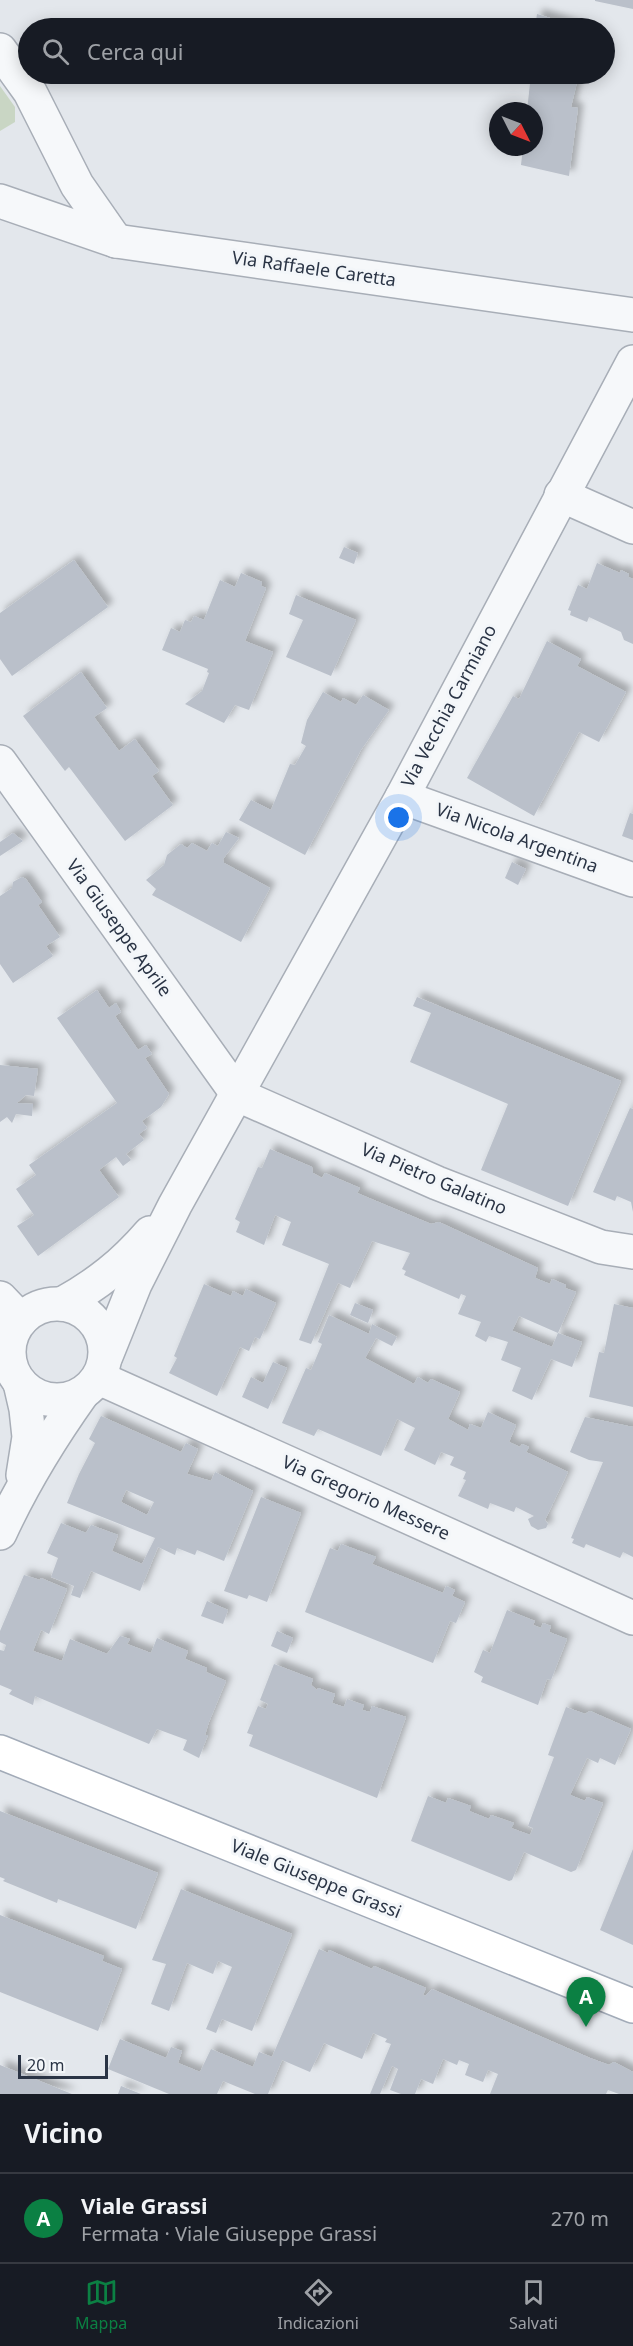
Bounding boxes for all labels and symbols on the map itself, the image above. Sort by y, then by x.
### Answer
north arrow [489,102,543,156]
street label: Via Raffaele Caretta [231,245,398,291]
street label: Via Vecchia Carmiano [395,620,501,791]
street label: Via Nicola Argentina [433,797,602,878]
your location [384,803,413,832]
street label: Via Giuseppe Aprile [62,854,178,1001]
street label: Via Pietro Galatino [358,1137,511,1220]
street label: Via Gregorio Messere [279,1449,454,1545]
street label: Viale Giuseppe Grassi [228,1833,405,1923]
pin: A [566,1978,606,2027]
scale bar [18,2052,108,2080]

